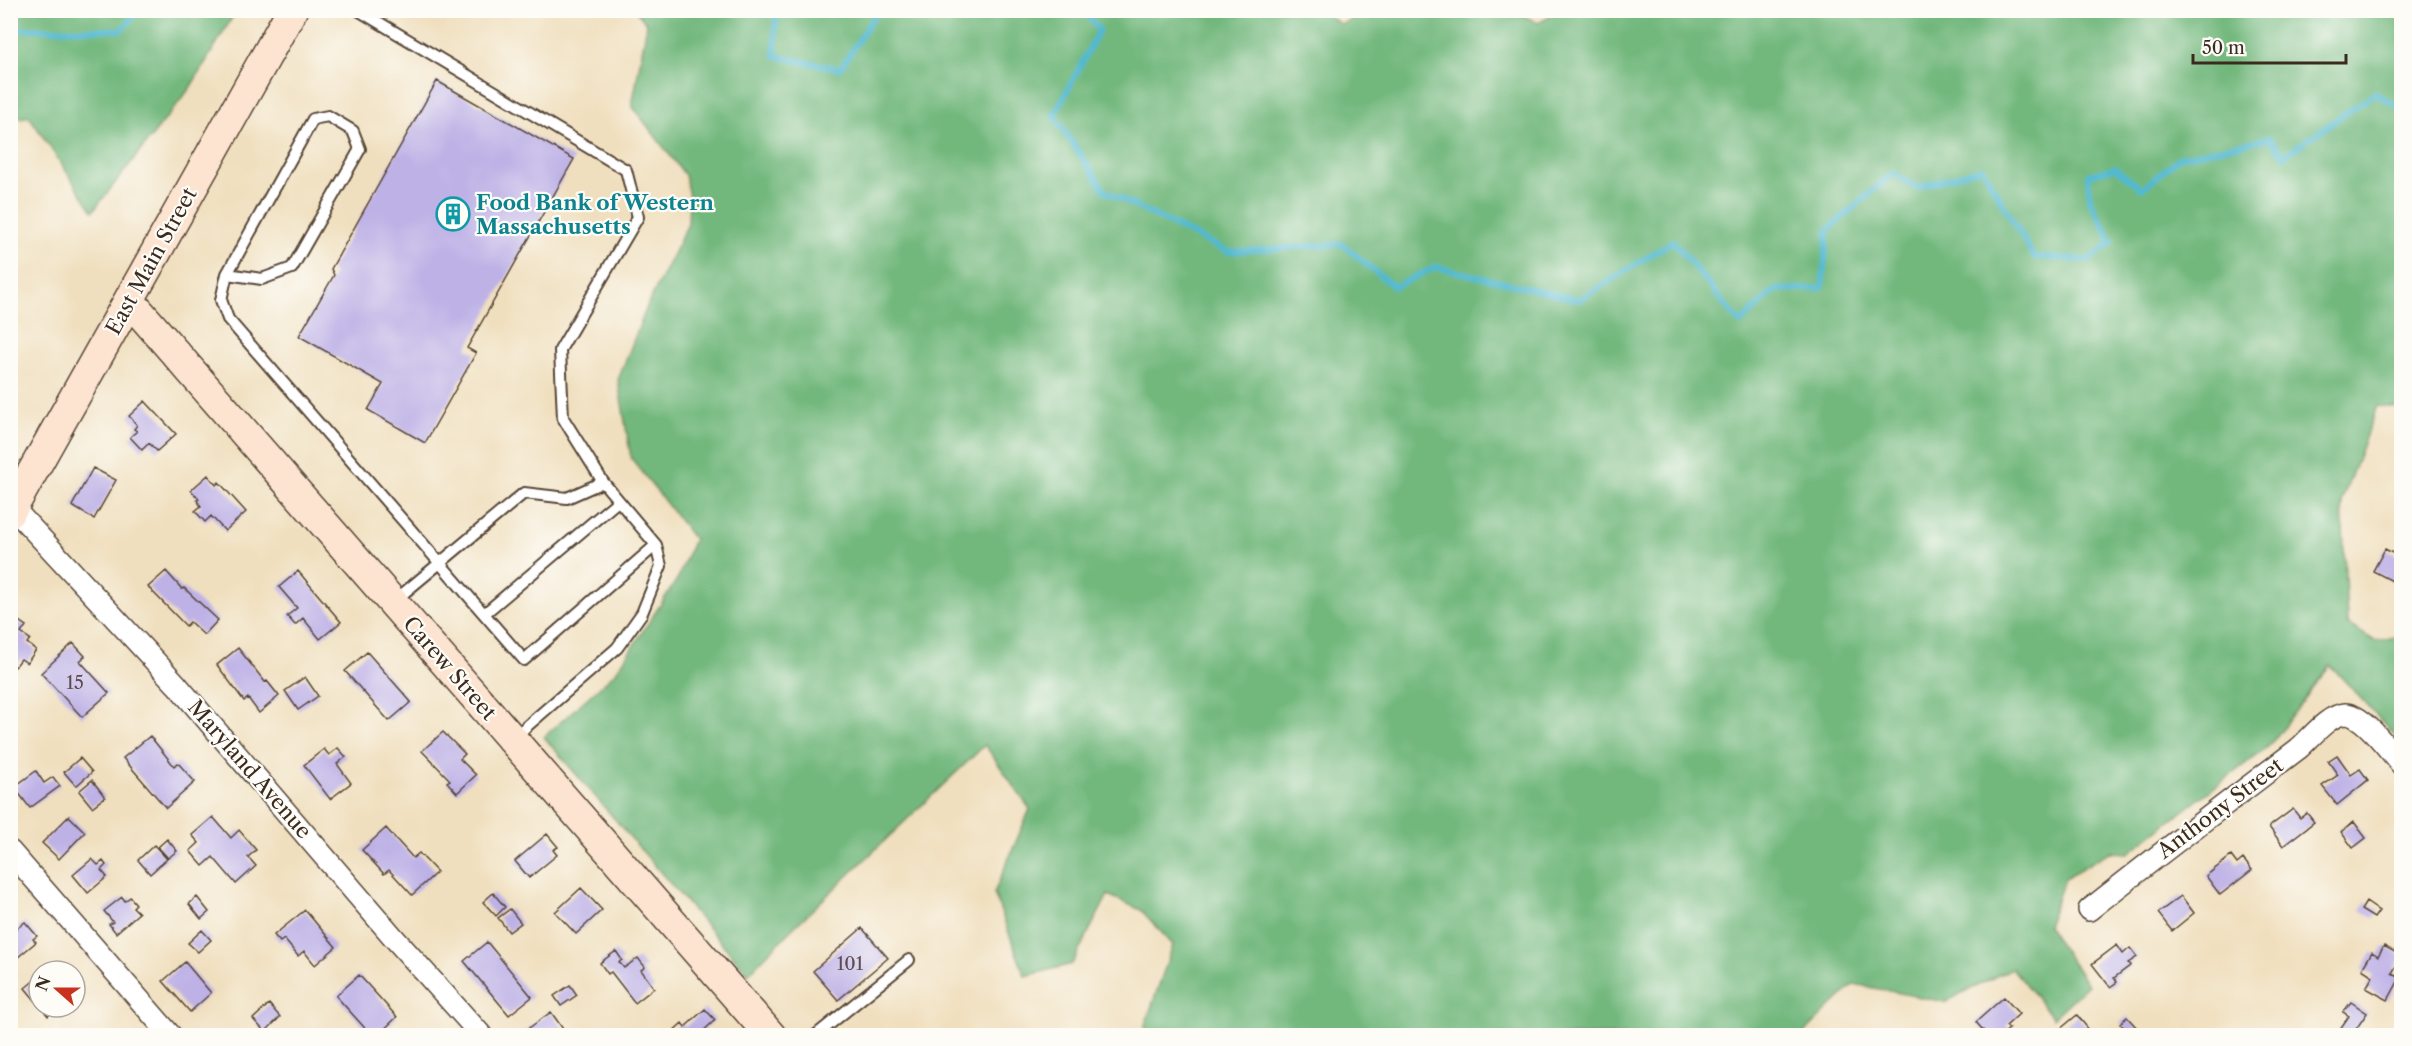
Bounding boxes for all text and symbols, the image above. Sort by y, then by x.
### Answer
scale bar [2193,27,2346,65]
text: 50 m [2202,37,2245,59]
street label: East Main Street [100,183,202,339]
place label: Food Bank of Western Massachusetts [476,190,714,239]
building icon: Food Bank of Western Massachusetts [435,196,471,232]
street label: Carew Street [398,611,502,725]
house number: 15 [66,672,84,694]
street label: Maryland Avenue [183,695,317,843]
street label: Anthony Street [2151,752,2288,864]
house number: 101 [837,953,864,975]
north arrow [27,959,87,1019]
text: N [31,973,55,994]

